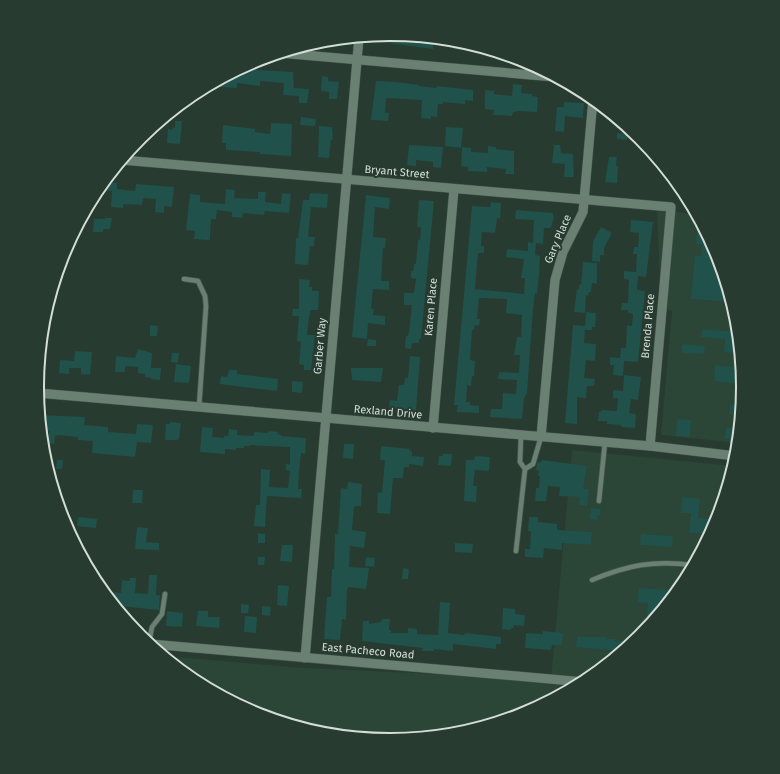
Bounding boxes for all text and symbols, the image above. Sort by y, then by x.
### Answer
street label: Bryant Street [364,163,430,181]
street label: Gary Place [542,213,574,265]
street label: Karen Place [422,277,440,337]
street label: Brenda Place [639,293,657,359]
street label: Garber Way [311,317,329,375]
street label: Rexland Drive [353,403,423,421]
street label: East Pacheco Road [321,640,415,662]

